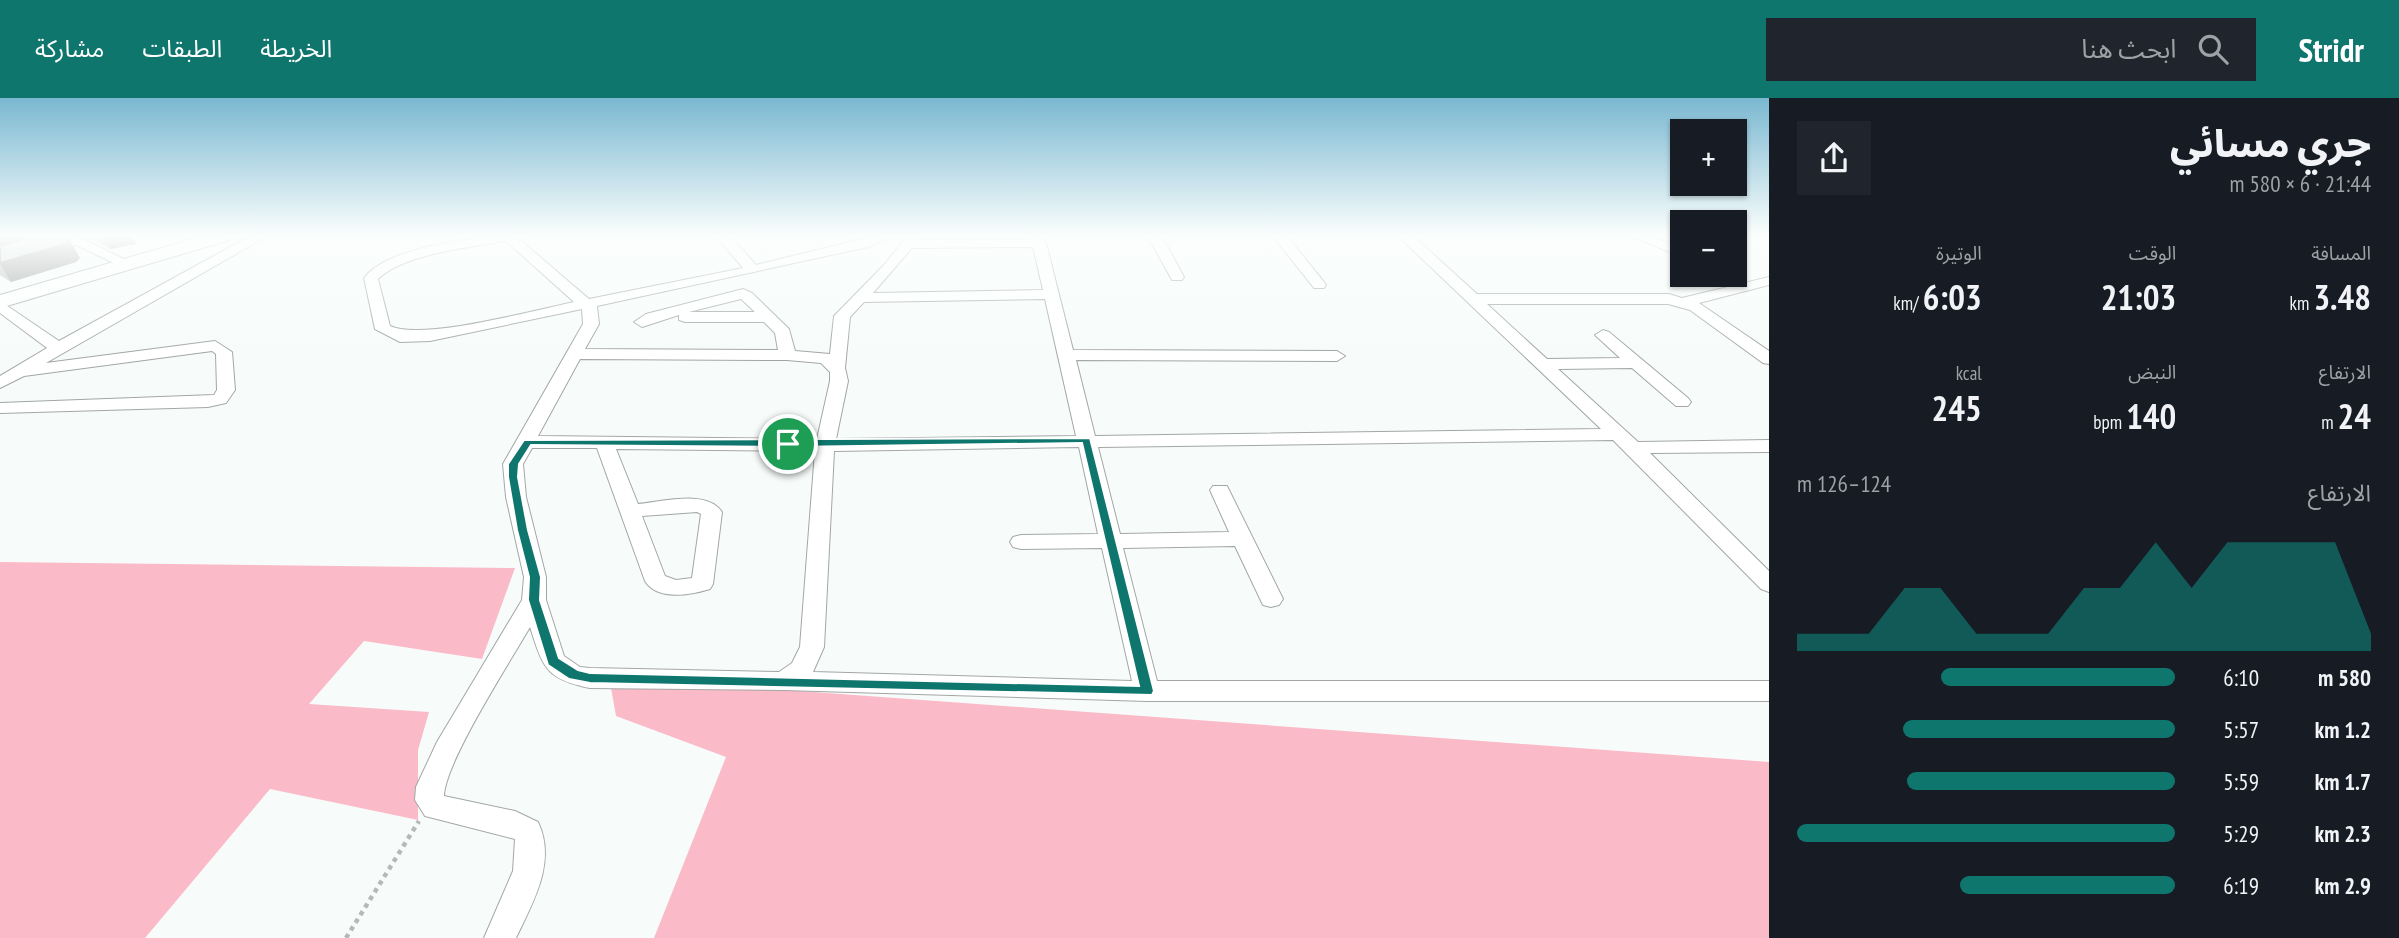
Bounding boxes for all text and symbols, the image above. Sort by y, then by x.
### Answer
search box [1766,18,2256,81]
text: Stridr [2298,28,2364,71]
icon: search [2194,30,2232,68]
text: ابحث هنا [2081,32,2176,65]
text: مشاركة [35,33,104,64]
text: الطبقات [142,33,222,64]
text: الخريطة [260,33,332,64]
text: جري مسائي [2170,118,2371,167]
map controls [1670,119,1747,287]
button: + [1670,119,1747,196]
button: share [1797,121,1871,195]
text: 21:44 · 6 × 580 m [2230,169,2371,198]
button: − [1670,210,1747,287]
text: الوتيرة [1936,241,1982,265]
text: الوقت [2129,241,2176,265]
text: المسافة [2311,241,2371,265]
text: 6:03 [1923,274,1982,320]
text: 21:03 [2101,274,2176,320]
text: 3.48 [2313,274,2371,320]
text: /km [1893,291,1923,315]
text: km [2290,291,2313,315]
text: النبض [2128,360,2176,384]
text: الارتفاع [2319,360,2371,384]
text: kcal [1956,361,1982,385]
text: 245 [1931,385,1982,431]
text: 140 [2126,393,2176,439]
text: 24 [2338,393,2371,439]
text: bpm [2093,410,2126,434]
text: m [2321,410,2338,434]
pin [758,414,818,474]
icon: arrive [769,425,807,463]
text: 124–126 m [1797,469,1891,498]
text: الارتفاع [2308,478,2371,507]
text: 6:10 [2223,663,2259,692]
text: 580 m [2318,663,2371,692]
text: 5:57 [2223,715,2259,744]
text: 1.2 km [2315,715,2371,744]
text: 5:59 [2223,767,2259,796]
text: 1.7 km [2315,767,2371,796]
text: 5:29 [2223,819,2259,848]
text: 2.3 km [2315,819,2371,848]
text: 6:19 [2223,871,2259,900]
text: 2.9 km [2315,871,2371,900]

